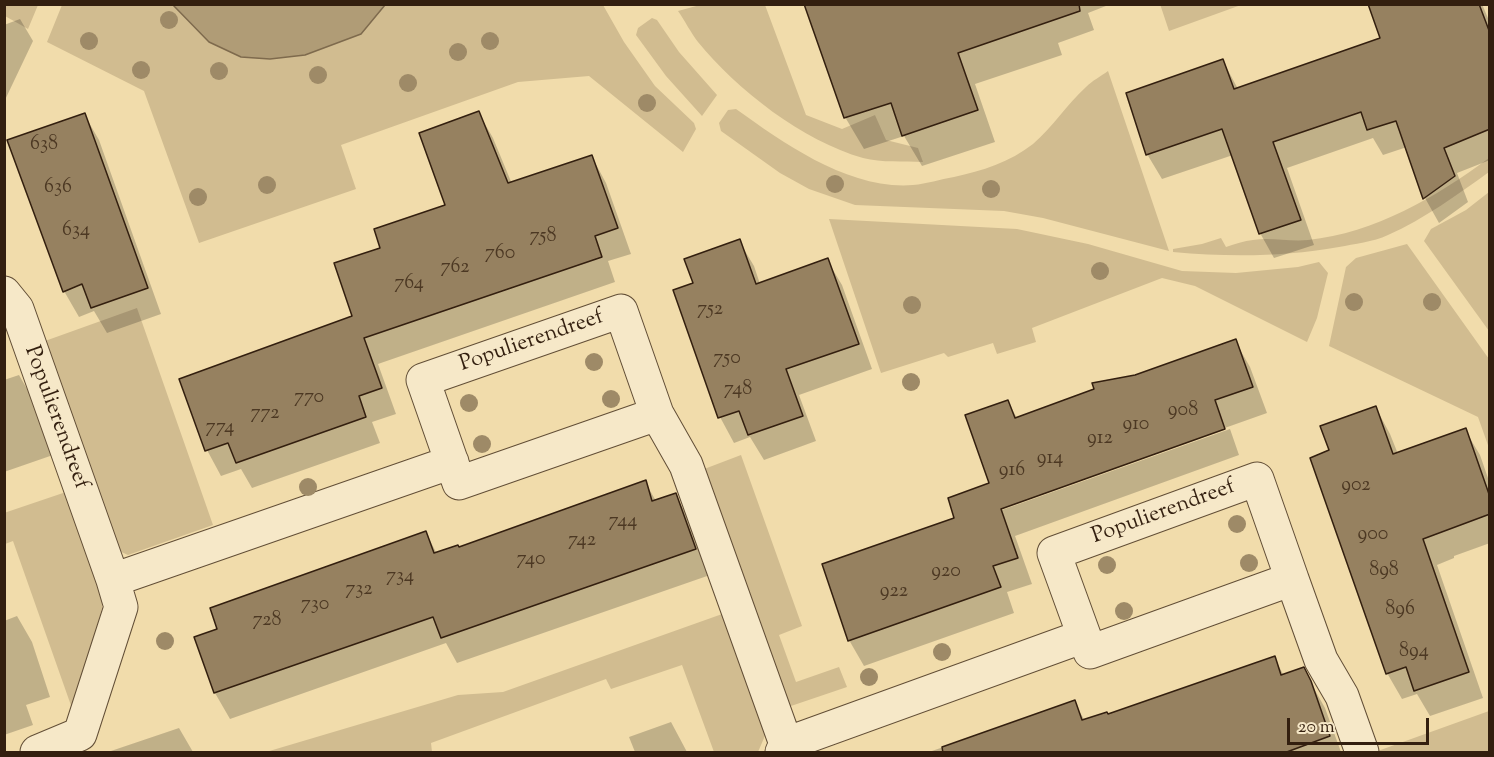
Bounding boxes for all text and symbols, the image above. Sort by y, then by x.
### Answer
house number: 638 [30,134,58,158]
house number: 636 [44,177,72,201]
house number: 634 [62,220,90,244]
house number: 758 [530,226,556,250]
house number: 760 [485,243,515,267]
house number: 762 [440,257,470,281]
house number: 764 [394,273,424,297]
house number: 752 [697,299,723,323]
street label: Populierendreef [457,305,607,379]
street label: Populierendreef [17,343,93,493]
house number: 750 [713,348,741,372]
house number: 748 [724,379,752,403]
house number: 770 [294,387,324,411]
house number: 908 [1168,400,1198,424]
house number: 772 [250,403,280,427]
house number: 910 [1123,414,1149,438]
house number: 774 [206,417,234,441]
house number: 912 [1087,428,1113,452]
house number: 914 [1037,448,1063,472]
house number: 916 [999,460,1025,484]
street label: Populierendreef [1089,475,1239,551]
house number: 902 [1341,475,1371,499]
house number: 744 [609,511,637,535]
house number: 900 [1358,524,1388,548]
house number: 742 [568,530,596,554]
house number: 740 [516,549,546,573]
house number: 898 [1369,560,1399,584]
house number: 920 [931,561,961,585]
house number: 734 [386,566,414,590]
house number: 732 [345,579,373,603]
house number: 922 [880,581,908,605]
house number: 730 [301,594,329,618]
house number: 896 [1385,599,1415,623]
house number: 728 [252,610,282,634]
house number: 894 [1399,641,1429,665]
scale bar [1290,706,1432,744]
text: 20 m [1298,715,1335,741]

